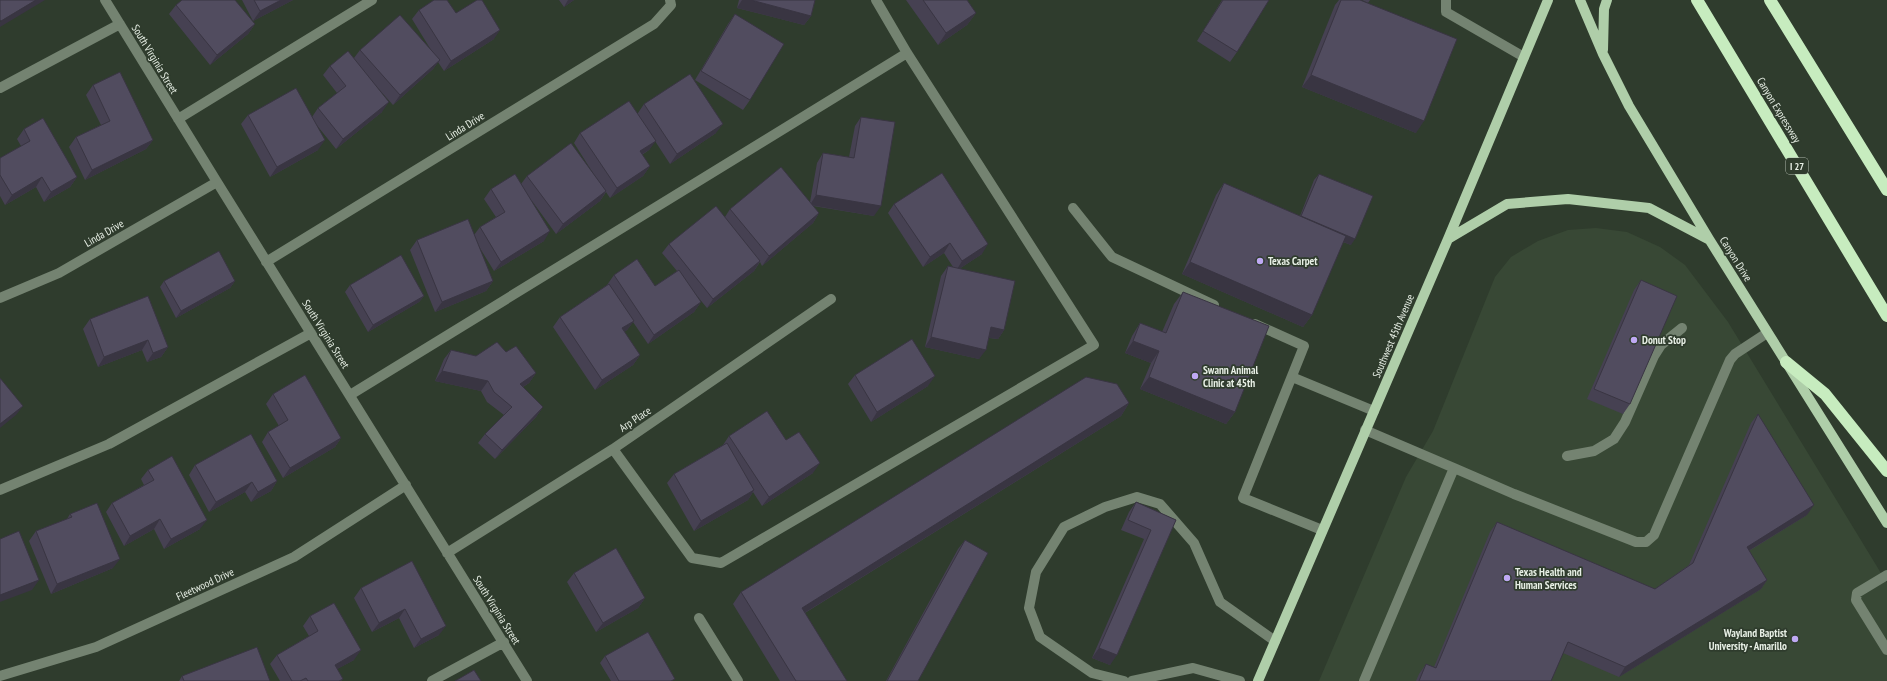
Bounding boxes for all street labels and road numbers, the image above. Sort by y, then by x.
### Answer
street label: South Virginia Street [129,22,181,96]
street label: Canyon Expressway [1754,75,1805,146]
street label: Linda Drive [443,108,487,143]
road number: I 27 [1786,158,1808,174]
street label: Linda Drive [82,216,127,250]
street label: Canyon Drive [1717,234,1755,284]
street label: Southwest 45th Avenue [1369,292,1417,380]
street label: South Virginia Street [299,297,353,371]
street label: Arp Place [616,403,654,435]
street label: Fleetwood Drive [174,564,237,603]
street label: South Virginia Street [470,573,524,647]

